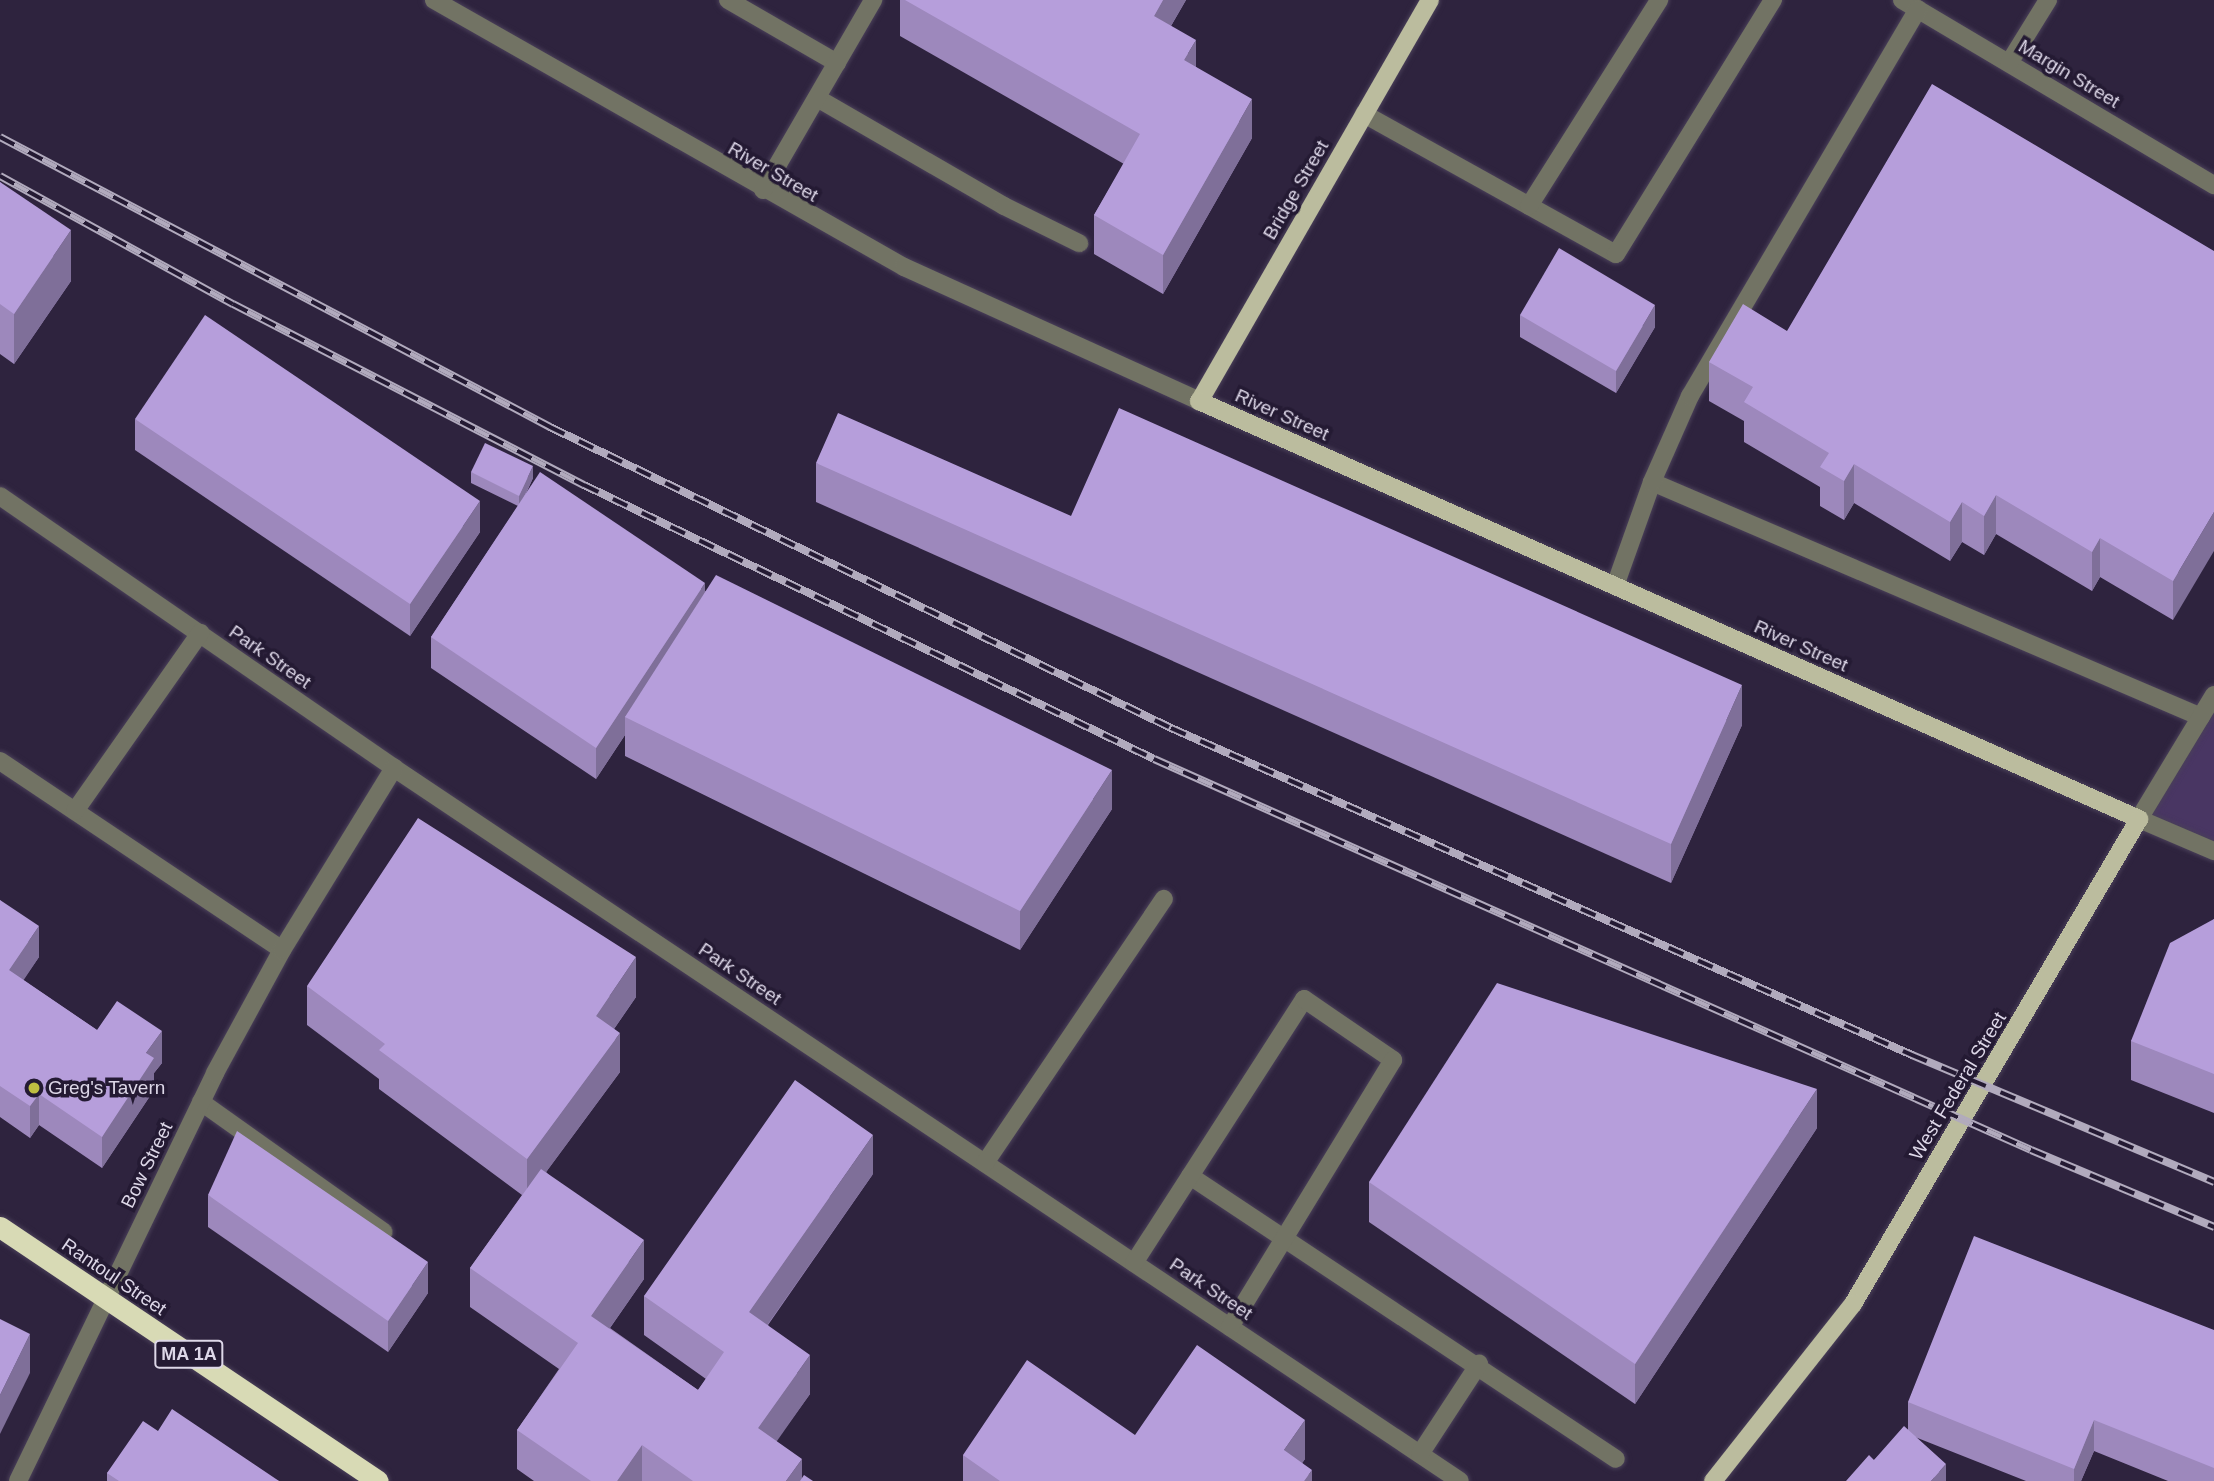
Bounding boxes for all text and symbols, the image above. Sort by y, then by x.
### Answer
street label: Margin Street [2014,35,2124,113]
street label: Bridge Street [1258,136,1334,244]
street label: River Street [724,137,822,207]
street label: River Street [1232,384,1332,446]
street label: River Street [1751,615,1851,677]
street label: Park Street [225,620,315,694]
street label: Park Street [694,938,786,1010]
street label: West Federal Street [1905,1008,2011,1164]
place label: Greg's Tavern [48,1077,166,1099]
marker: Greg's Tavern [26,1080,42,1096]
street label: Bow Street [116,1118,178,1212]
street label: Rantoul Street [57,1234,171,1320]
street label: Park Street [1165,1253,1257,1325]
road number: MA 1A [152,1339,226,1368]

